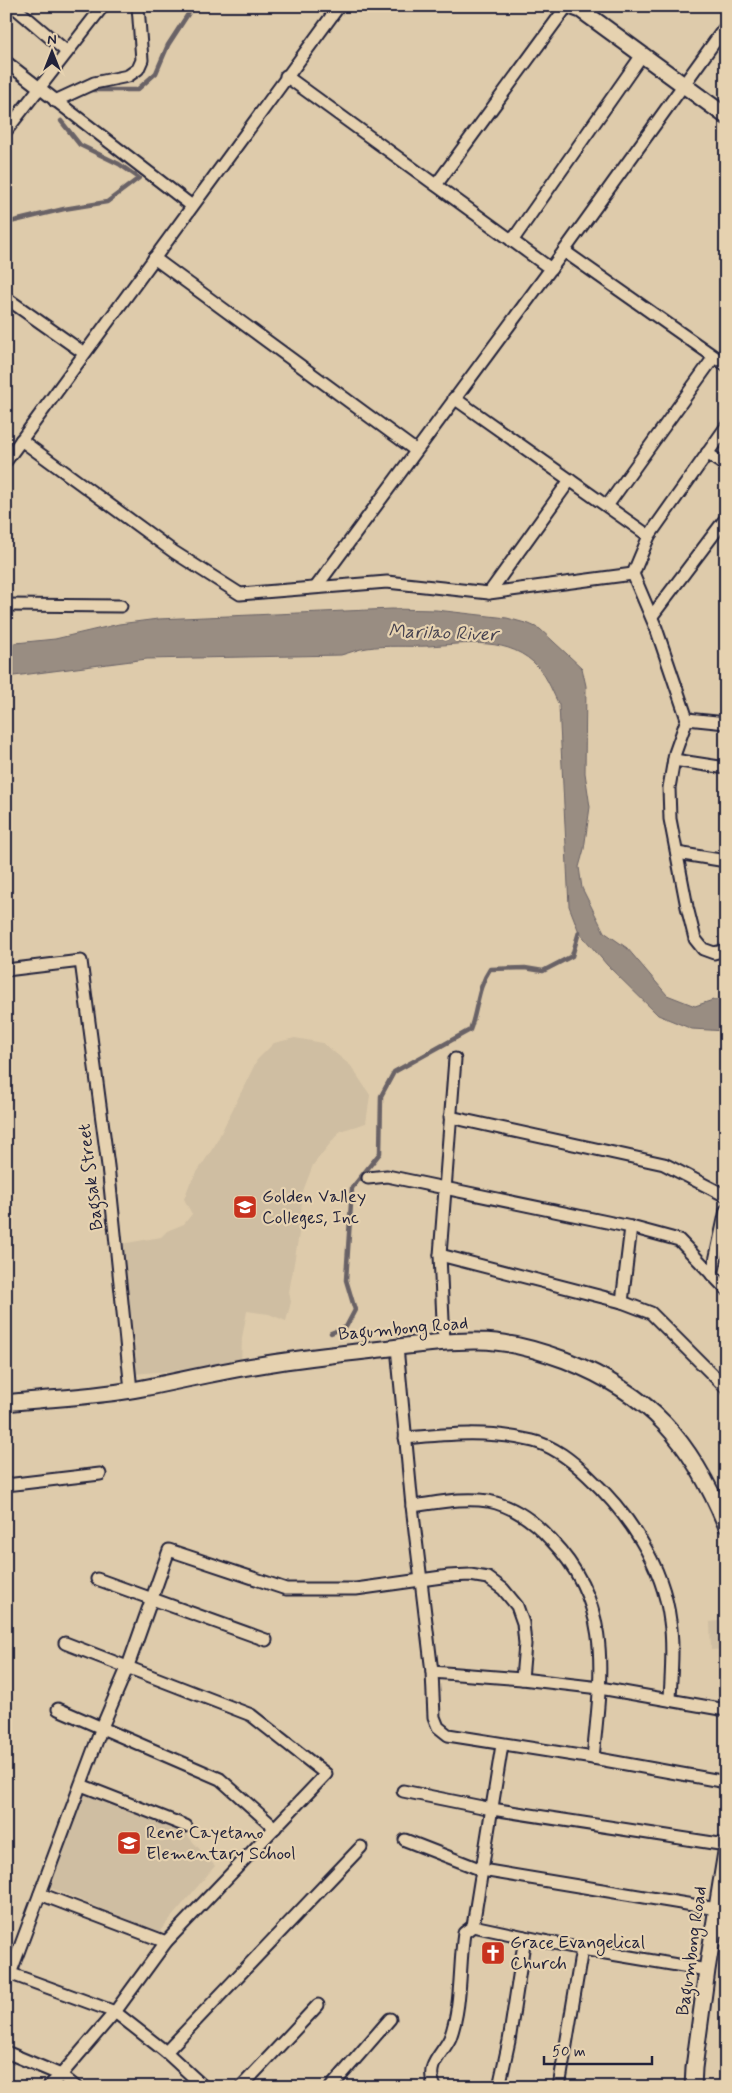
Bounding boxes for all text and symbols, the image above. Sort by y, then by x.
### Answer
north arrow [28,28,78,78]
text: N [47,31,57,49]
water label: Marilao River [388,619,501,648]
street label: Bagsak Street [73,1122,111,1232]
place label: Golden Valley Colleges, Inc [262,1185,366,1230]
school or university icon: Golden Valley Colleges, Inc [232,1194,258,1220]
street label: Bagumbong Road [337,1311,469,1349]
place label: Rene Cayetano Elementary School [146,1821,296,1866]
school or university icon: Rene Cayetano Elementary School [116,1830,142,1856]
street label: Bagumbong Road [671,1885,715,2018]
place label: Grace Evangelical Church [510,1931,645,1976]
church icon: Grace Evangelical Church [480,1940,506,1966]
scale bar [544,2033,652,2065]
text: 50 m [552,2042,586,2062]

